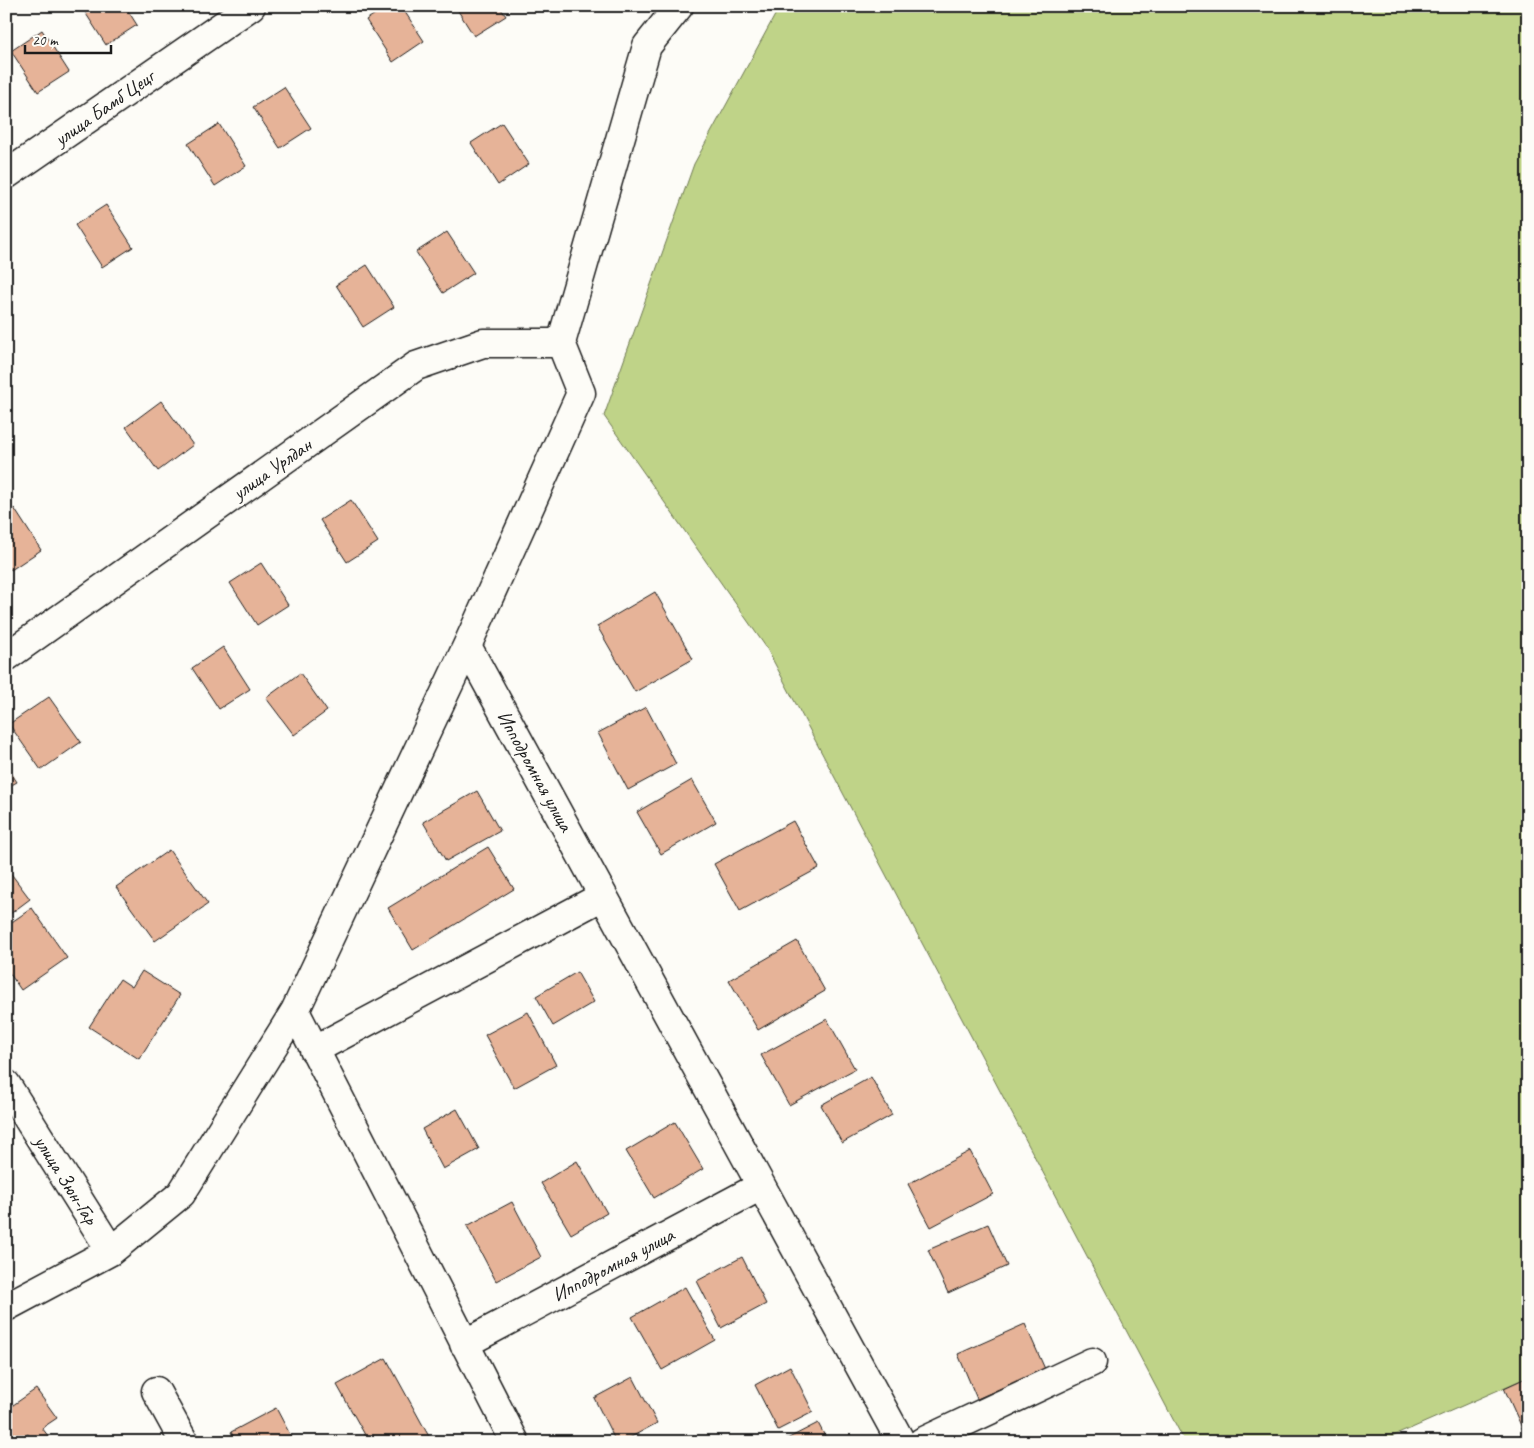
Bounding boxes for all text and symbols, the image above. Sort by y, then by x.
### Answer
scale bar [25,22,111,54]
text: 20 m [32,31,59,50]
street label: улица Бамб Цецг [48,63,161,152]
street label: улица Урлдан [227,432,318,506]
street label: Ипподромная улица [491,706,579,837]
street label: улица Зюн-Гар [28,1130,104,1230]
street label: Ипподромная улица [548,1222,679,1308]

